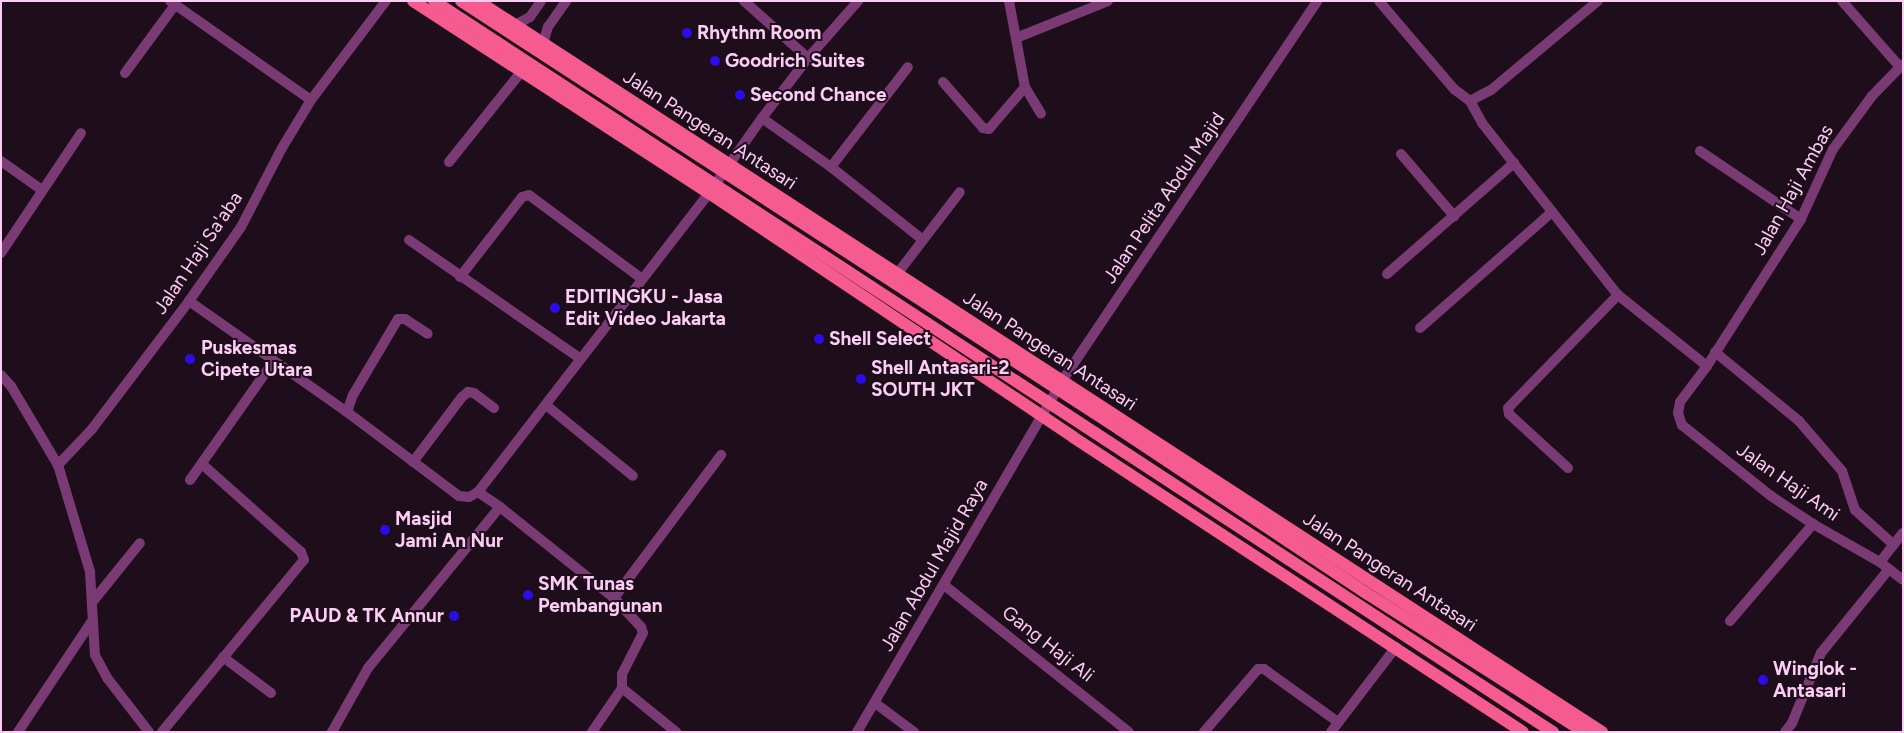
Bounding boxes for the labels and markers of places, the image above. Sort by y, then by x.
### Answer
place label: Rhythm Room [697,22,821,44]
marker: Rhythm Room [681,27,693,39]
place label: Goodrich Suites [725,50,865,72]
marker: Goodrich Suites [709,55,721,67]
place label: Second Chance [750,84,887,106]
marker: Second Chance [734,89,746,101]
place label: EDITINGKU - Jasa Edit Video Jakarta [565,286,726,330]
marker: EDITINGKU - Jasa Edit Video Jakarta [549,302,561,314]
place label: Shell Select [829,328,931,350]
marker: Shell Select [813,333,825,345]
place label: Puskesmas Cipete Utara [201,337,313,381]
marker: Puskesmas Cipete Utara [183,352,197,366]
place label: Shell Antasari-2 SOUTH JKT [871,357,1010,401]
marker: Shell Antasari-2 SOUTH JKT [855,373,867,385]
place label: Masjid Jami An Nur [395,508,503,552]
marker: Masjid Jami An Nur [379,524,391,536]
place label: SMK Tunas Pembangunan [538,573,663,617]
marker: SMK Tunas Pembangunan [522,589,534,601]
place label: PAUD & TK Annur [290,605,444,627]
marker: PAUD & TK Annur [448,610,460,622]
place label: Winglok - Antasari [1773,658,1857,702]
marker: Winglok - Antasari [1757,674,1769,686]

